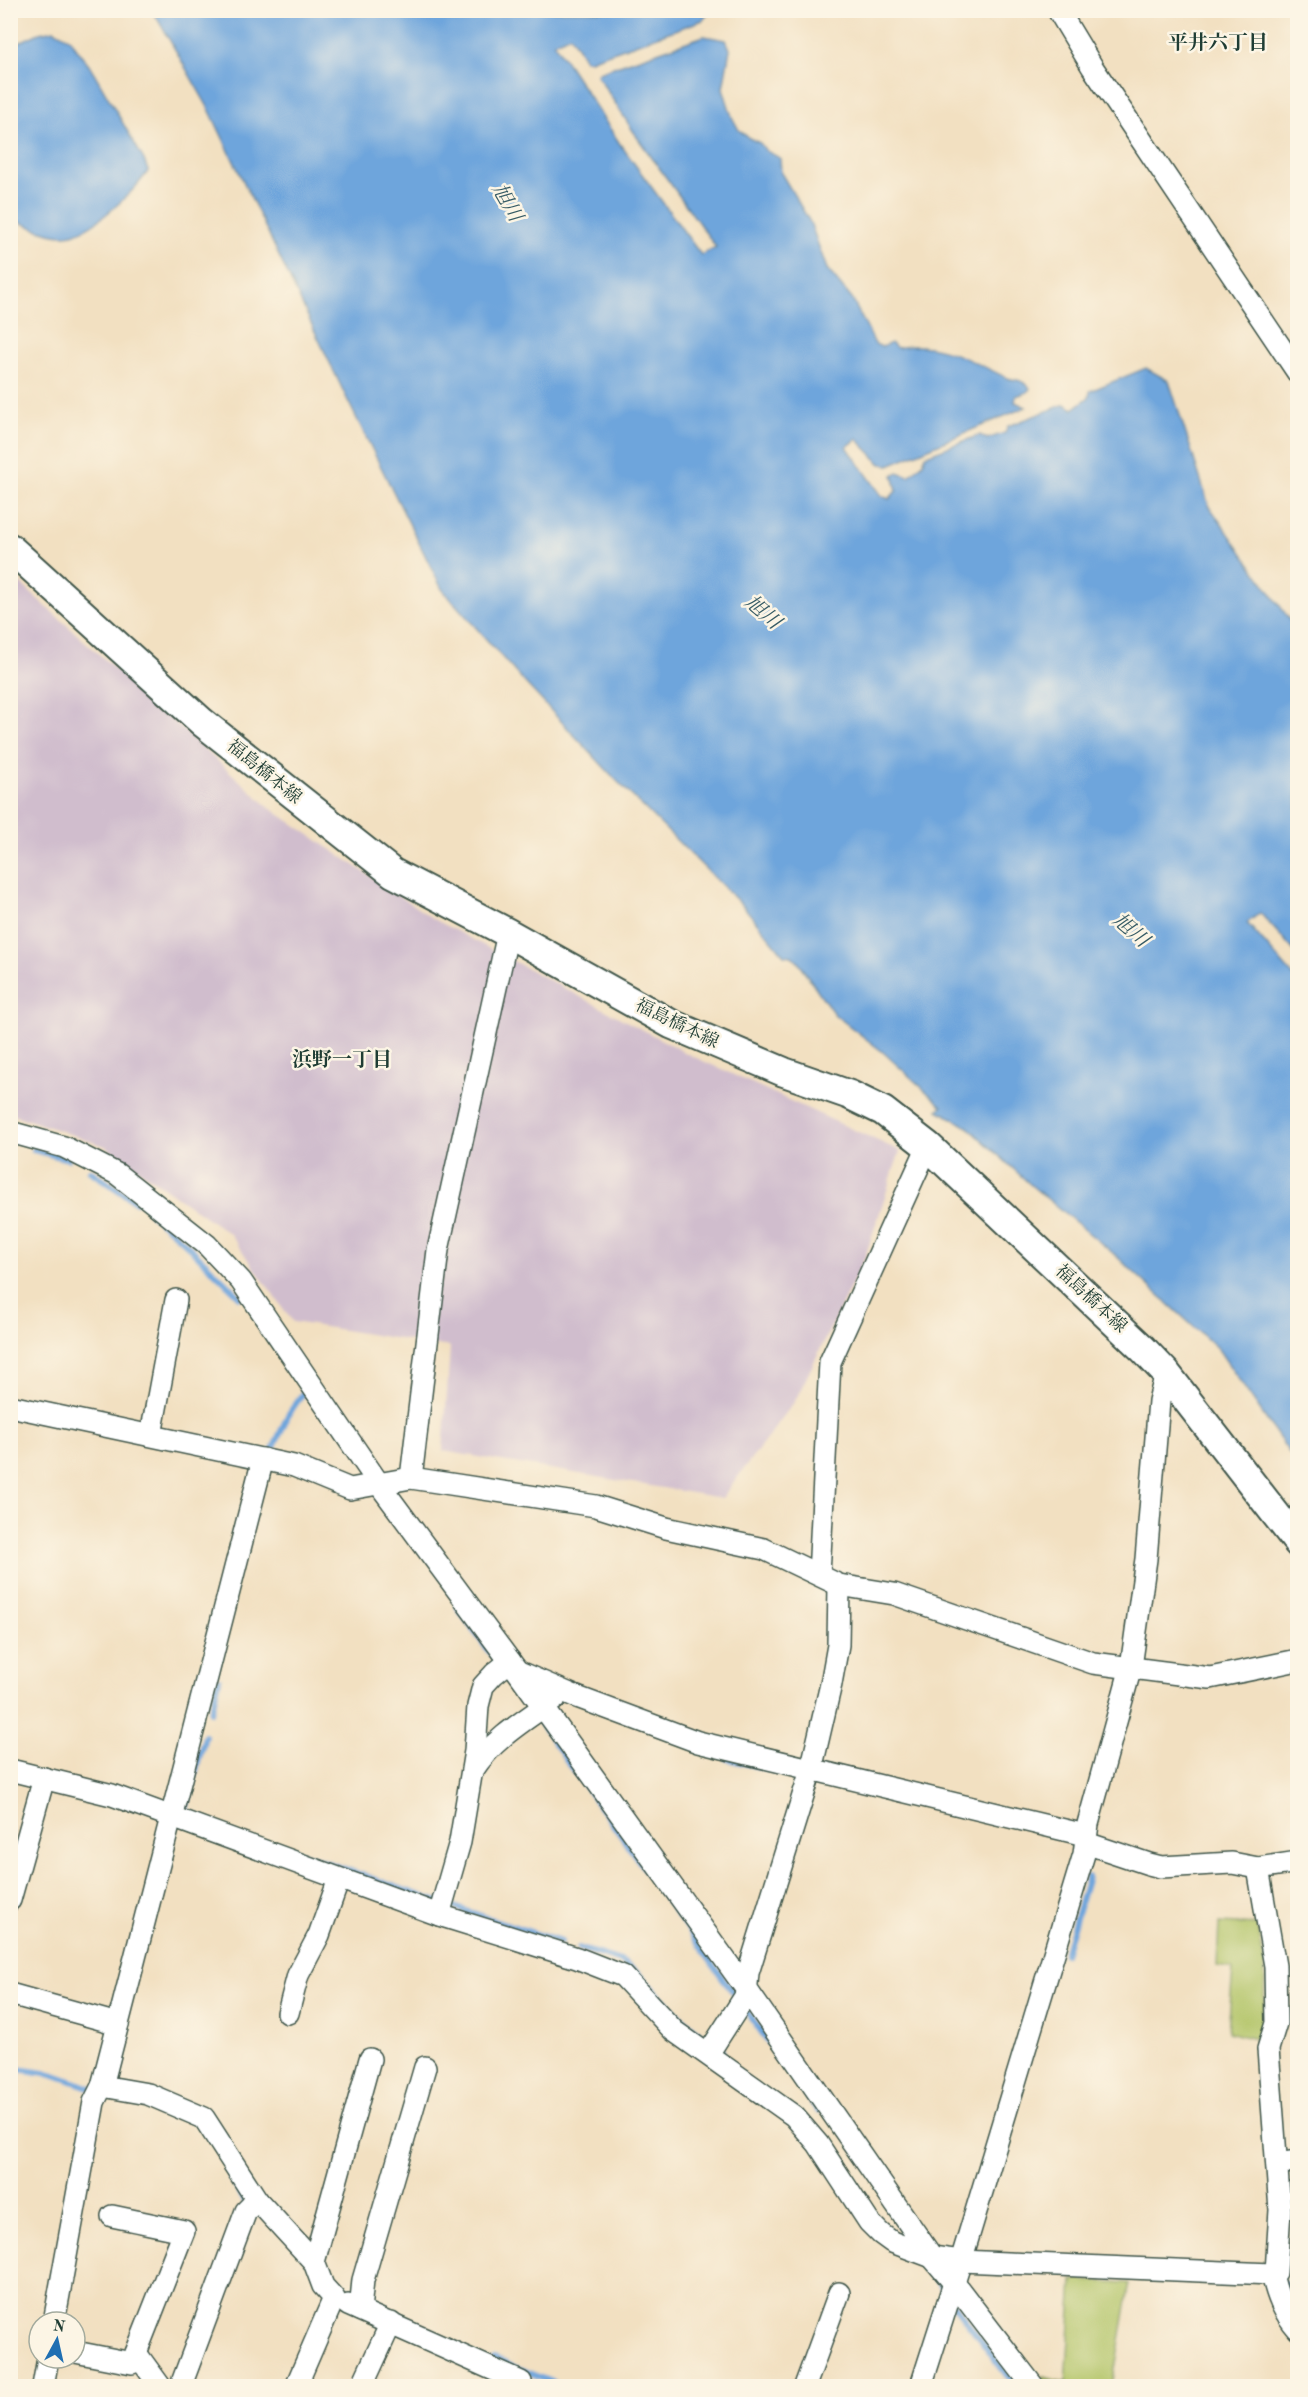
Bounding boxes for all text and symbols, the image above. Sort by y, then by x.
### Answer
district label: 平井六丁目 [1168,32,1268,54]
water label: 旭川 [487,180,527,227]
water label: 旭川 [740,591,786,635]
street label: 福島橋本線 [223,735,306,807]
water label: 旭川 [1108,909,1154,953]
street label: 福島橋本線 [633,994,722,1052]
district label: 浜野一丁目 [292,1048,392,1071]
street label: 福島橋本線 [1052,1260,1131,1336]
north arrow [27,2310,87,2370]
text: N [52,2318,67,2336]

